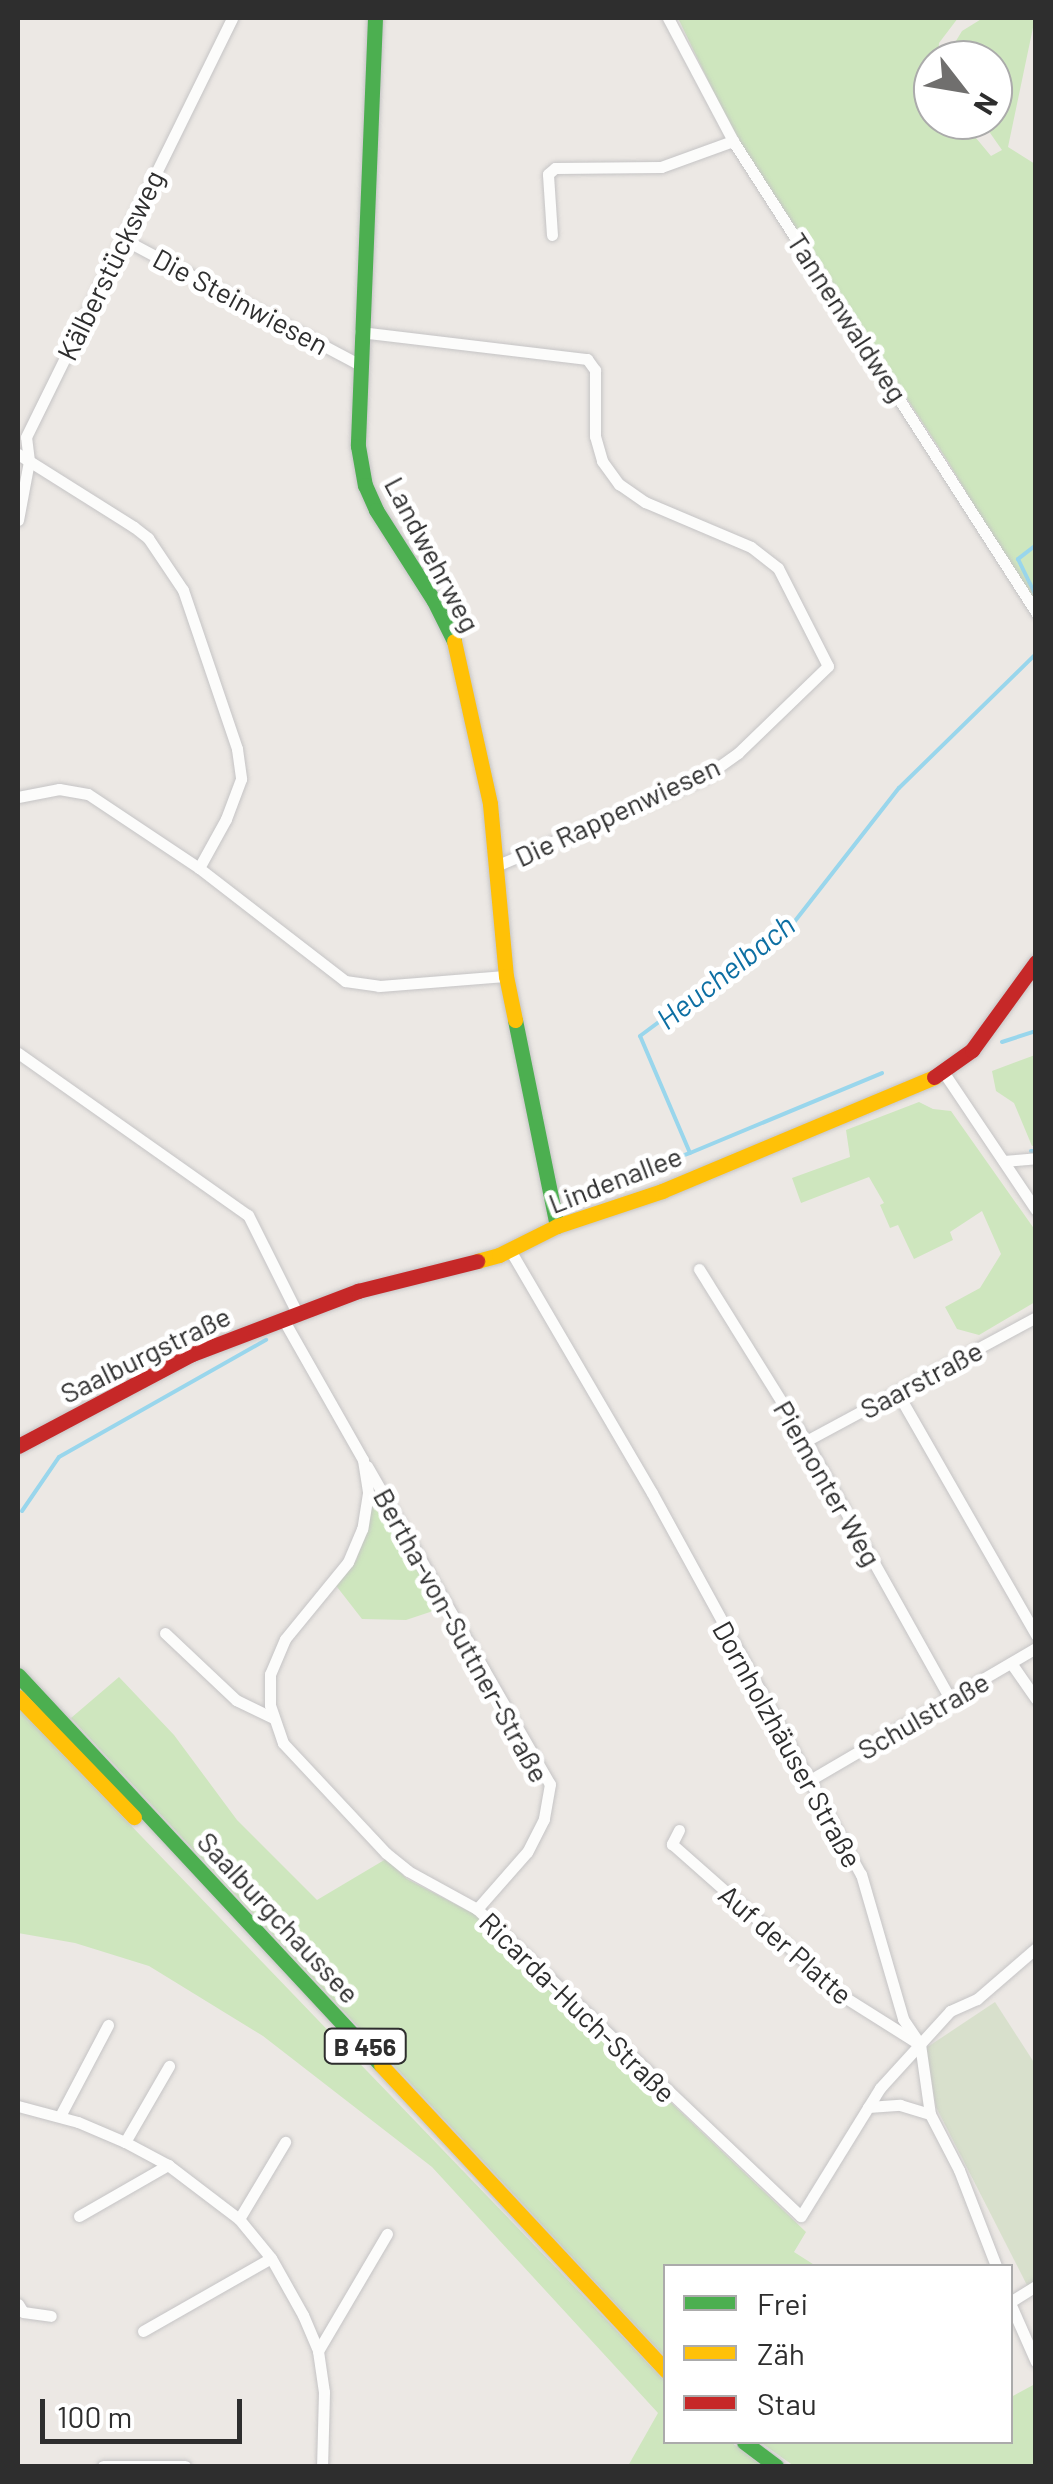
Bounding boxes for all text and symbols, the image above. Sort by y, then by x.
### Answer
north arrow [913,40,1013,140]
text: N [968,88,1006,121]
street label: Kälberstücksweg [49,164,171,366]
street label: Tannenwaldweg [781,226,915,408]
street label: Die Steinwiesen [148,241,334,361]
street label: Landwehrweg [378,471,488,637]
street label: Die Rappenwiesen [509,749,725,873]
water label: Heuchelbach [649,906,801,1036]
street label: Lindenallee [543,1138,687,1220]
street label: Saalburgstraße [55,1298,235,1410]
street label: Saarstraße [854,1333,988,1425]
street label: Piemonter Weg [767,1394,889,1572]
street label: Bertha-von-Suttner-Straße [367,1482,557,1788]
street label: Dornholzhäuser Straße [706,1615,870,1873]
street label: Schulstraße [851,1664,995,1766]
street label: Saalburgchaussee [191,1824,367,2010]
street label: Auf der Platte [712,1877,860,2011]
street label: Ricarda-Huch-Straße [473,1905,683,2109]
road number: B 456 [322,2026,408,2066]
legend [663,2264,1013,2444]
text: Frei [757,2285,808,2321]
text: Zäh [757,2335,805,2371]
scale bar [45,2379,248,2441]
text: Stau [757,2385,817,2421]
text: 100 m [57,2398,132,2434]

